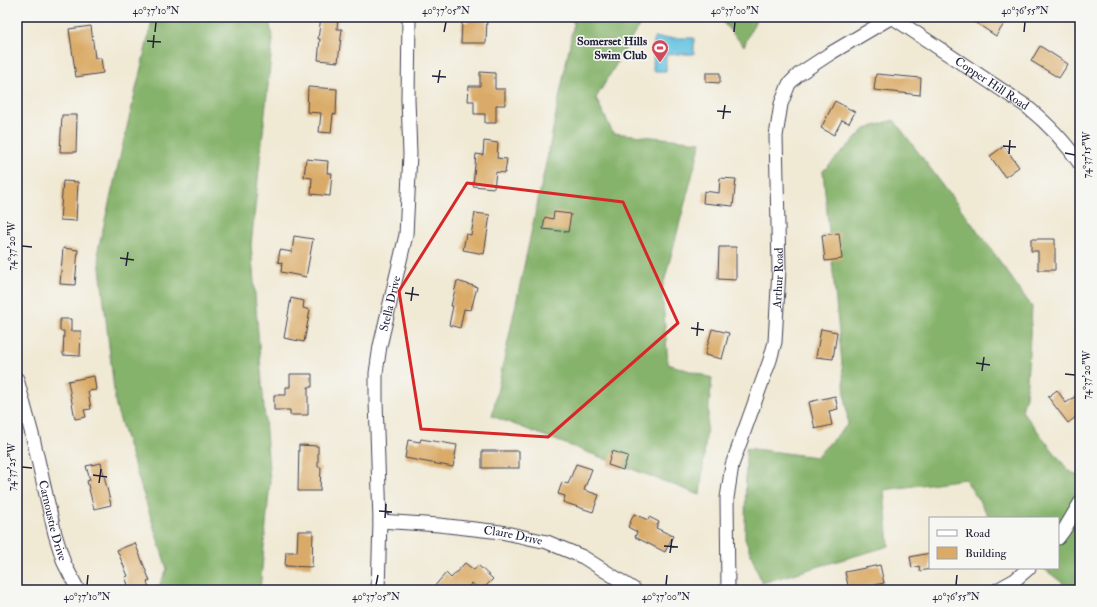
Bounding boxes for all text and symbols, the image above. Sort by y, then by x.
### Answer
text: 40°37'10"N [133,5,180,17]
text: 40°37'05"N [422,5,470,17]
text: 40°37'00"N [711,5,759,17]
text: 40°36'55"N [1001,5,1049,17]
place label: Somerset Hills Swim Club [577,34,647,63]
sports icon: Somerset Hills Swim Club [650,38,670,63]
street label: Copper Hill Road [952,54,1032,114]
text: 74°37'15"W [1081,131,1093,178]
text: 74°37'20"W [6,221,18,270]
street label: Arthur Road [770,247,787,309]
street label: Stella Drive [377,274,404,333]
text: 74°37'20"W [1081,350,1093,399]
text: 74°37'25"W [6,442,18,491]
street label: Carnoustie Drive [35,479,70,563]
legend [929,517,1059,569]
street label: Claire Drive [483,523,544,549]
text: Road [965,526,990,541]
text: Building [965,546,1008,561]
text: 40°37'10"N [64,591,111,603]
text: 40°37'05"N [352,591,400,603]
text: 40°37'00"N [642,591,690,603]
text: 40°36'55"N [932,591,980,603]

